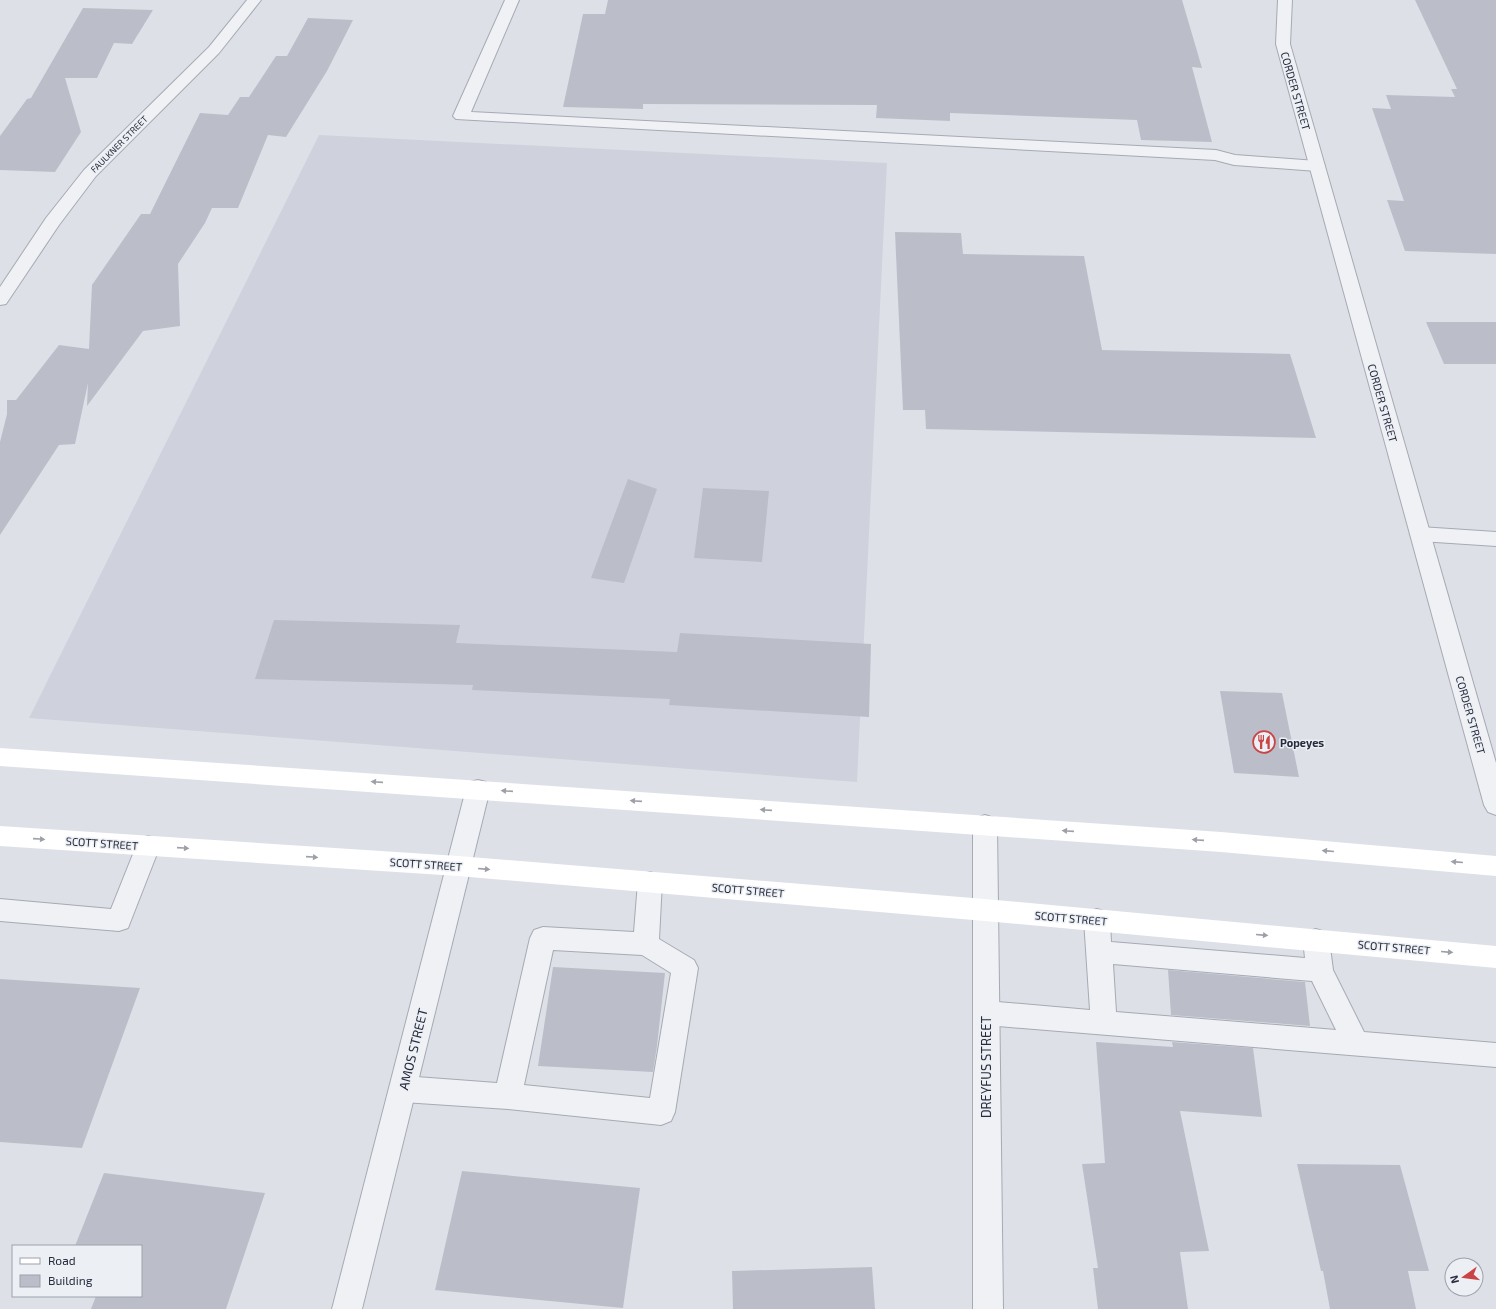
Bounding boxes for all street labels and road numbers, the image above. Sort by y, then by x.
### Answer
street label: CORDER STREET [1279,50,1314,132]
street label: FAULKNER STREET [88,113,150,175]
street label: CORDER STREET [1366,362,1401,444]
street label: CORDER STREET [1454,674,1489,756]
street label: SCOTT STREET [65,834,139,852]
street label: SCOTT STREET [389,855,463,873]
street label: SCOTT STREET [711,880,785,900]
street label: SCOTT STREET [1034,908,1108,928]
street label: SCOTT STREET [1357,937,1431,957]
street label: AMOS STREET [395,1006,431,1091]
street label: DREYFUS STREET [978,1015,994,1118]

